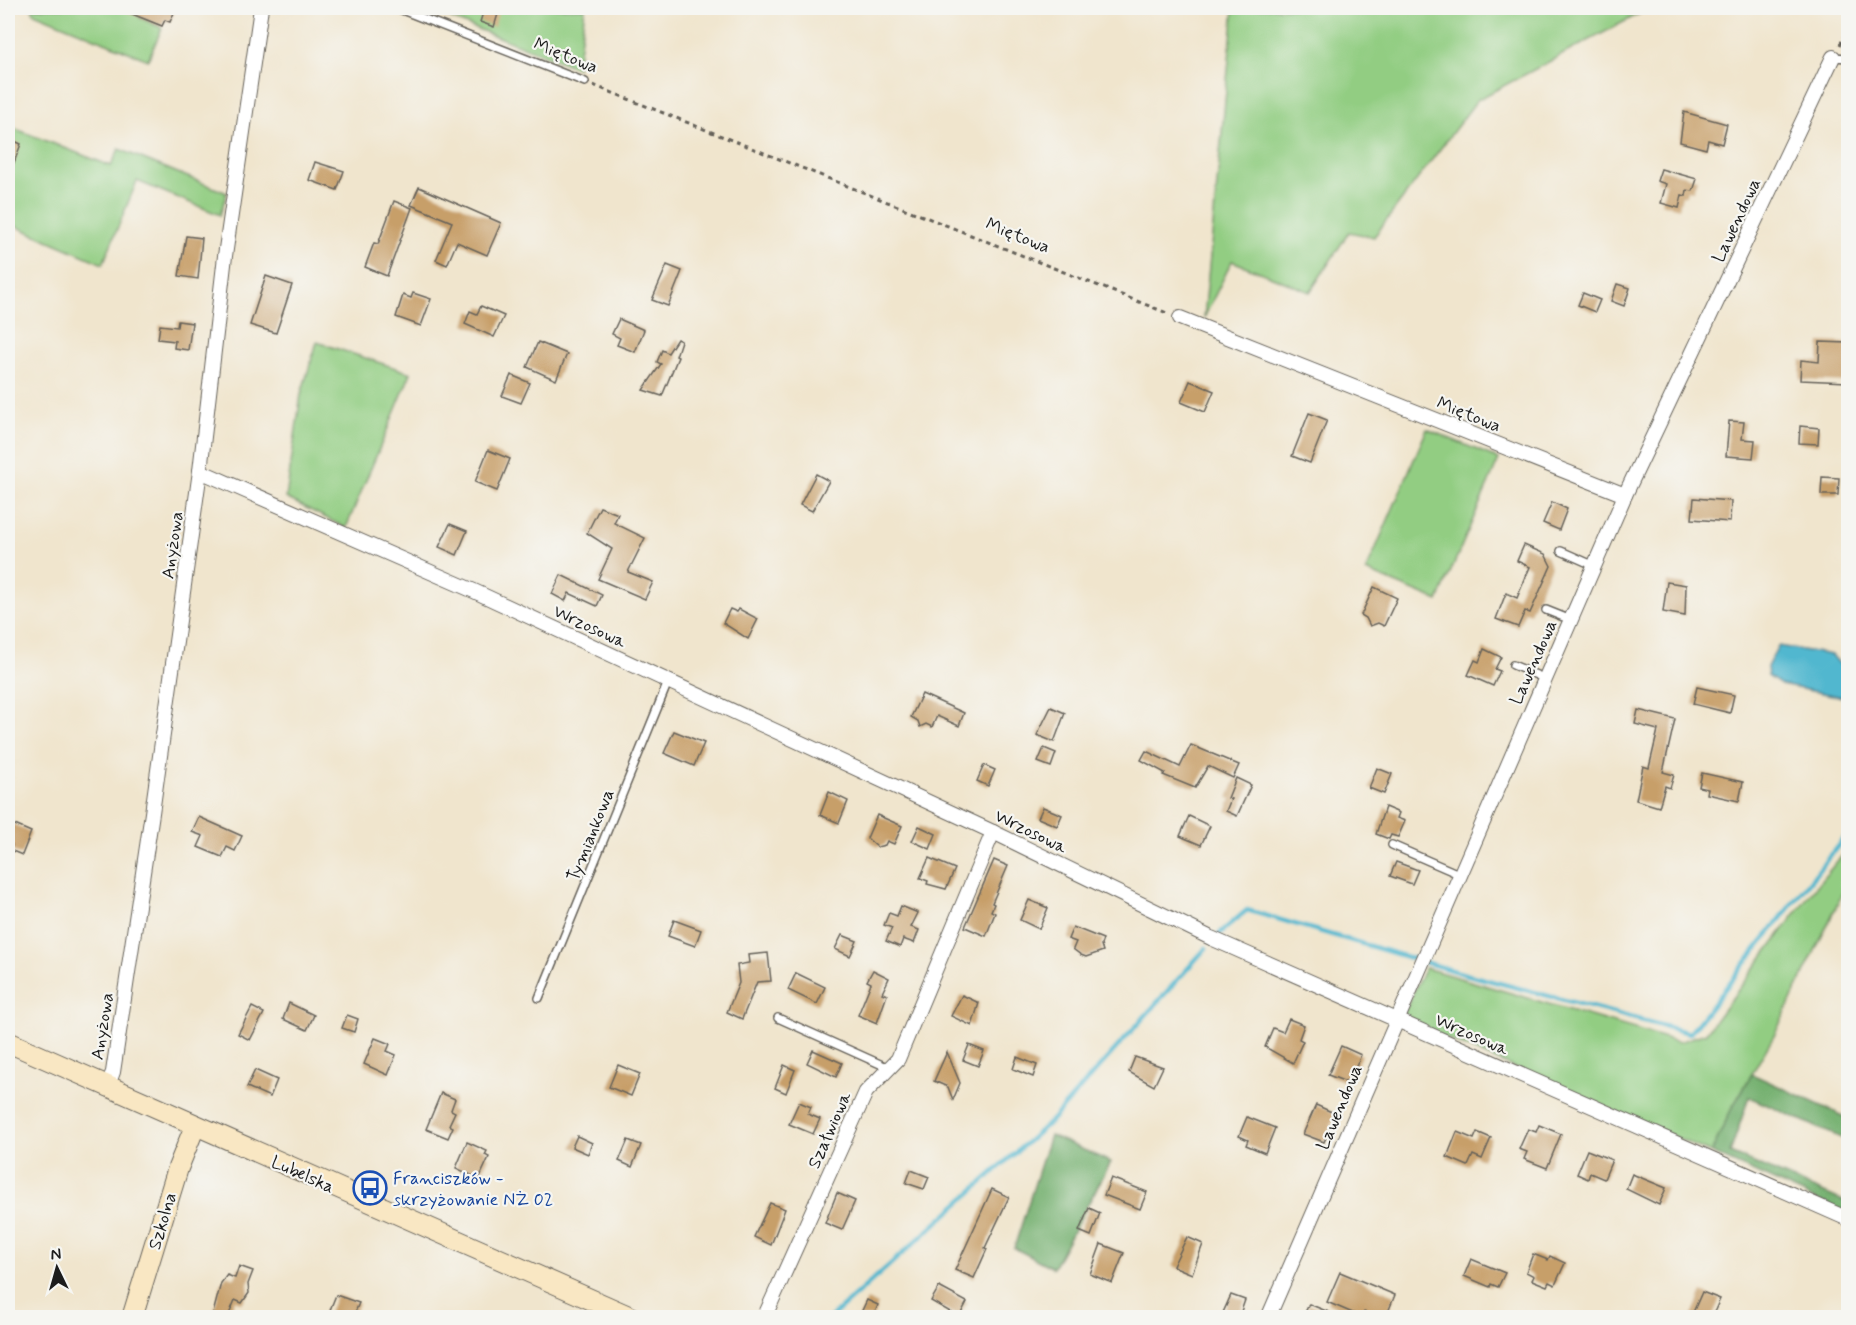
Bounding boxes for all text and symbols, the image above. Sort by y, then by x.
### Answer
street label: Miętowa [530,32,601,80]
street label: Lawendowa [1707,174,1767,267]
street label: Miętowa [982,212,1053,260]
street label: Miętowa [1433,391,1504,439]
street label: Anyżowa [156,510,190,580]
street label: Wrzosowa [549,600,630,654]
street label: Lawendowa [1505,616,1563,709]
street label: Tymiankowa [562,786,620,885]
street label: Wrzosowa [990,804,1071,860]
street label: Anyżowa [86,991,120,1062]
street label: Wrzosowa [1431,1008,1512,1062]
street label: Lawendowa [1311,1061,1369,1154]
street label: Szałwiowa [802,1088,858,1172]
street label: Lubelska [267,1150,338,1199]
place label: Franciszków - skrzyżowanie NŻ 02 [393,1167,553,1212]
bus stop icon: Franciszków - skrzyżowanie NŻ 02 [352,1170,388,1206]
street label: Szkolna [143,1190,183,1253]
north arrow [27,1238,87,1298]
text: N [50,1244,62,1265]

